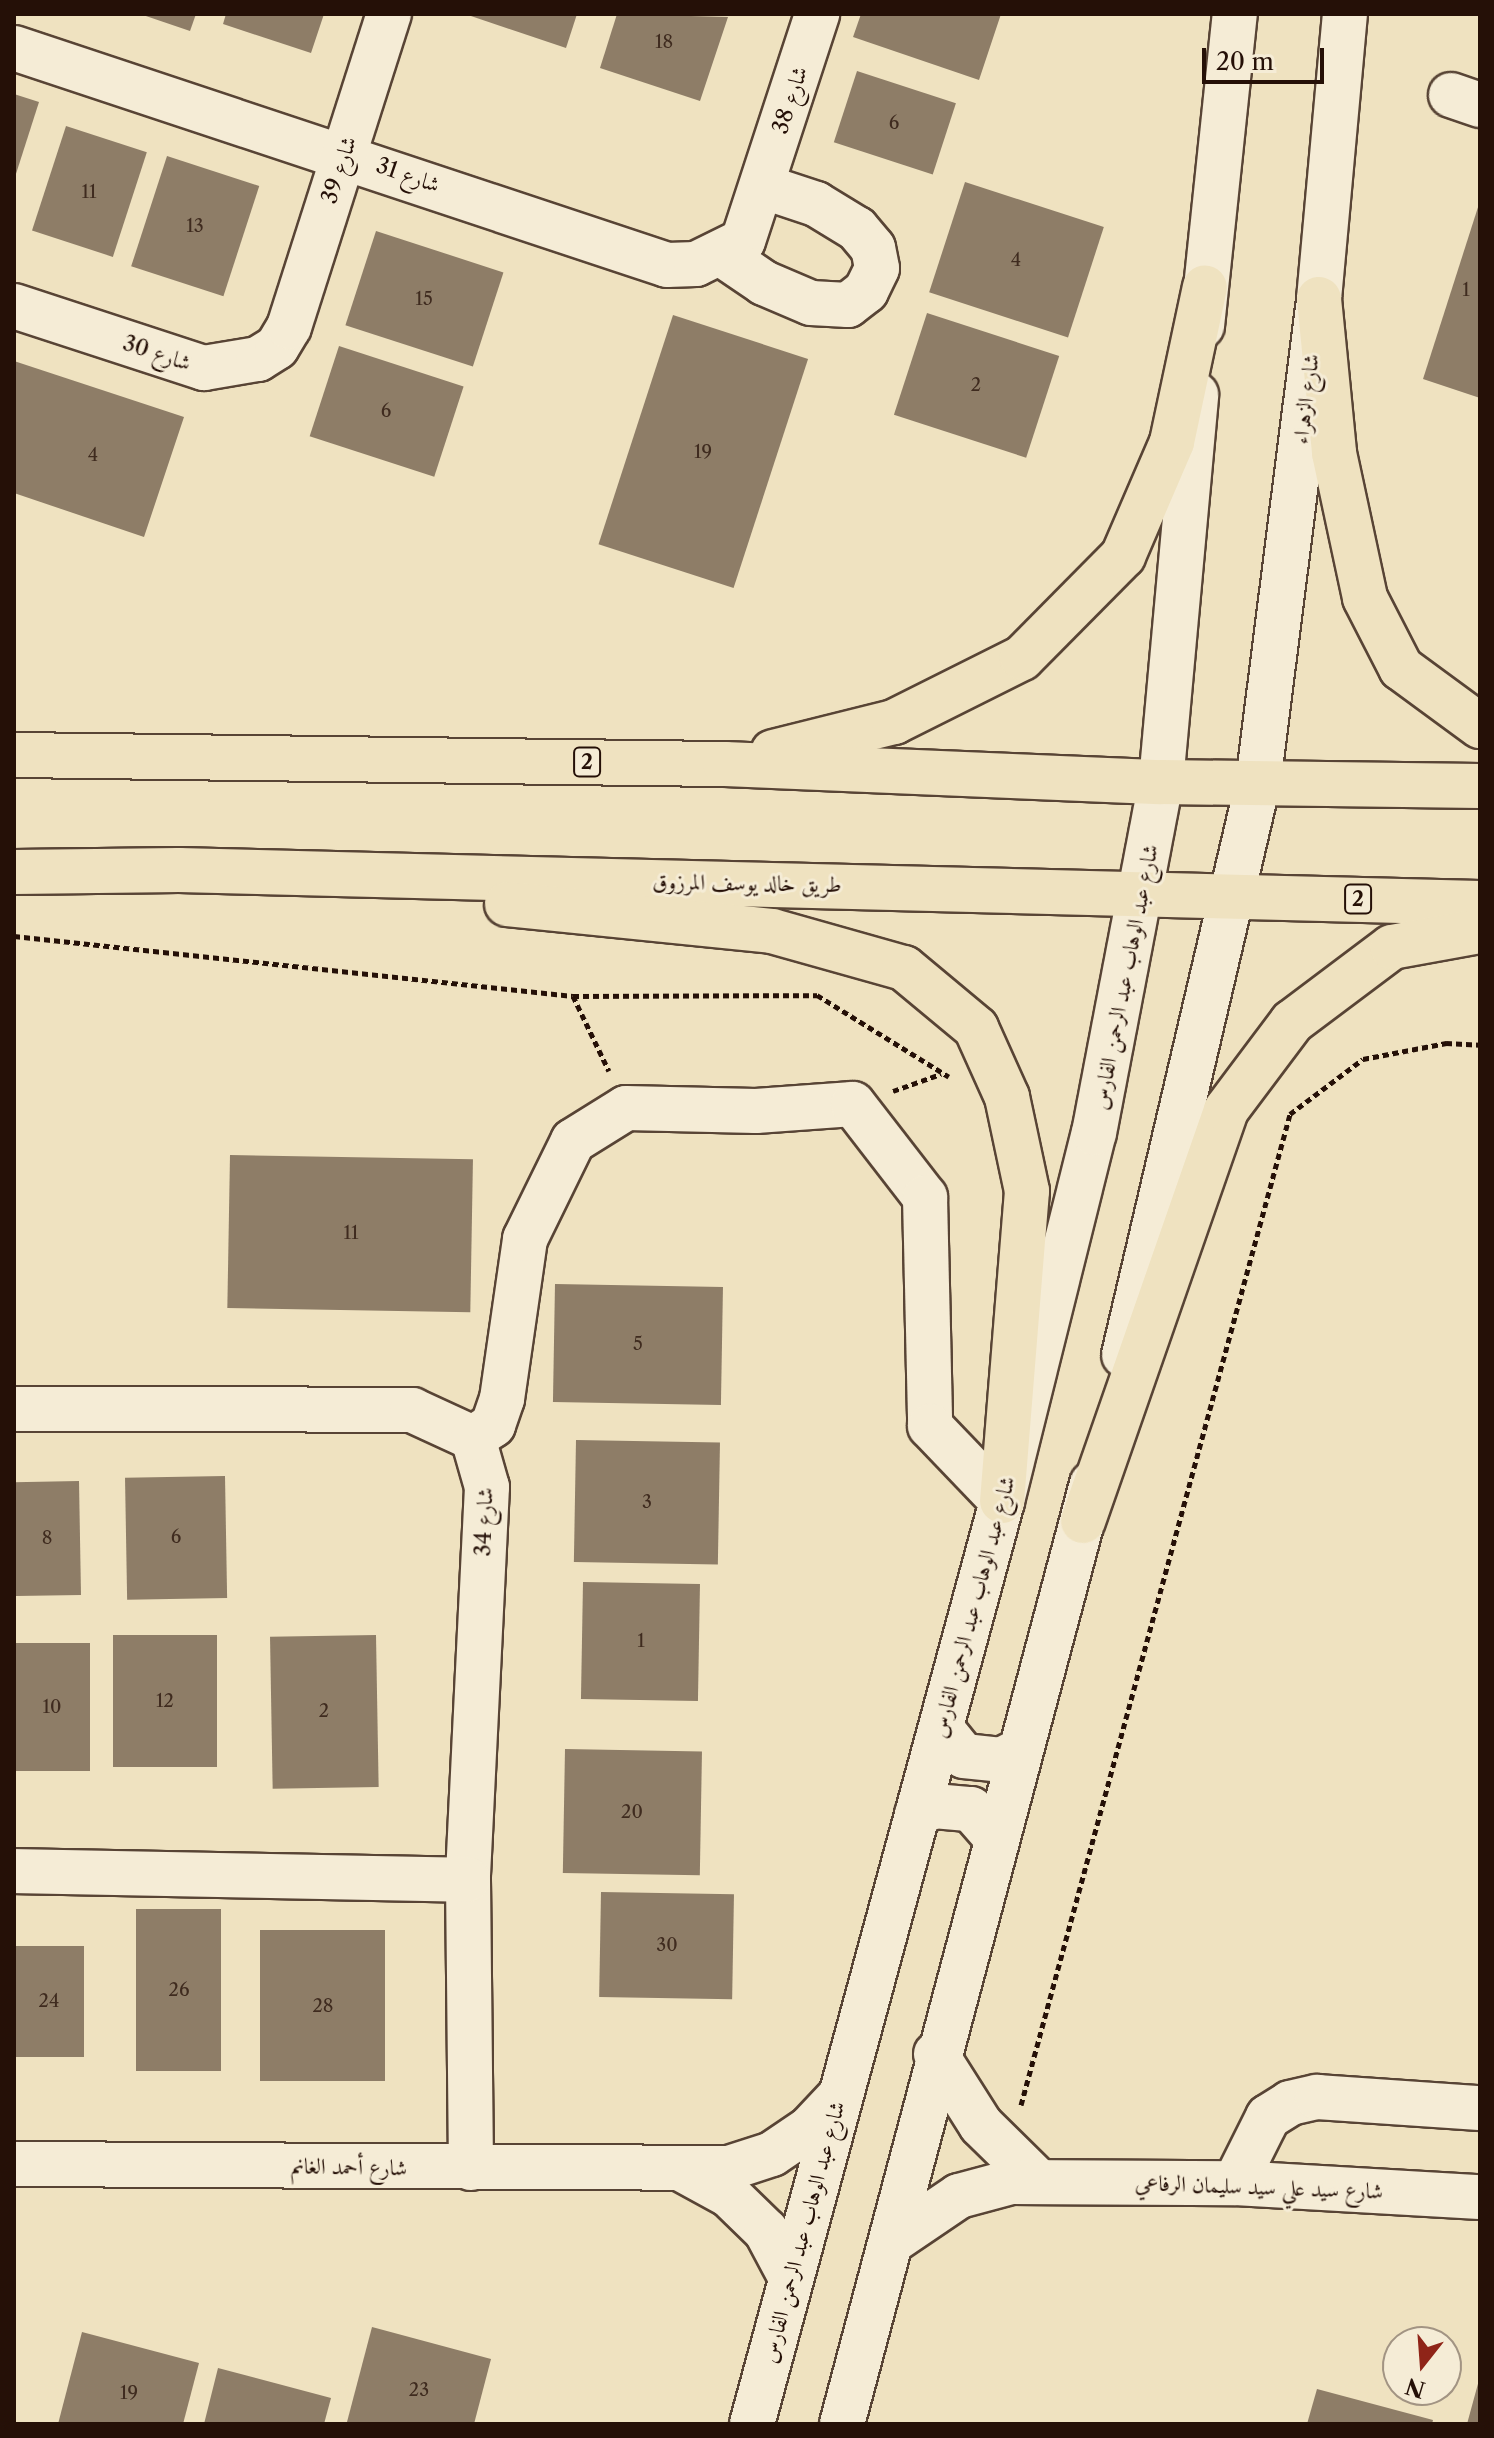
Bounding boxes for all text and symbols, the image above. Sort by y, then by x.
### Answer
house number: 18 [655,31,673,53]
scale bar [1206,32,1328,82]
text: 20 m [1216,47,1274,76]
street label: شارع 38 [767,63,813,137]
house number: 6 [889,112,899,134]
street label: شارع 39 [316,133,362,207]
street label: شارع 31 [373,152,443,198]
house number: 11 [81,181,97,203]
house number: 13 [186,215,204,237]
house number: 4 [1011,249,1021,271]
house number: 1 [1462,279,1470,301]
house number: 15 [415,288,433,310]
street label: شارع 30 [120,330,194,376]
street label: شارع الزهراء [1287,352,1325,446]
house number: 2 [971,374,981,396]
house number: 6 [381,400,391,422]
house number: 19 [694,441,712,463]
house number: 4 [88,444,98,466]
road number: 2 [573,746,601,778]
street label: شارع عبد الوهاب عبد الرحمن الفارس [1086,842,1164,1112]
street label: طريق خالد يوسف المرزوق [652,868,842,898]
road number: 2 [1344,883,1372,915]
house number: 11 [343,1222,359,1244]
house number: 5 [633,1333,643,1355]
street label: شارع عبد الوهاب عبد الرحمن الفارس [925,1473,1021,1741]
street label: شارع 34 [470,1487,498,1557]
house number: 3 [642,1491,652,1513]
house number: 6 [171,1526,181,1548]
house number: 8 [42,1527,52,1549]
house number: 1 [637,1630,645,1652]
house number: 12 [156,1690,174,1712]
house number: 10 [43,1696,61,1718]
house number: 2 [319,1700,329,1722]
house number: 20 [621,1801,643,1823]
house number: 30 [656,1934,678,1956]
house number: 26 [169,1979,189,2001]
house number: 24 [39,1990,59,2012]
house number: 28 [312,1995,334,2017]
street label: شارع عبد الوهاب عبد الرحمن الفارس [755,2098,851,2366]
street label: شارع أحمد الغانم [291,2153,407,2181]
street label: شارع سيد علي سيد سليمان الرفاعي [1135,2169,1383,2205]
north arrow [1382,2326,1462,2406]
text: N [1402,2372,1429,2403]
house number: 23 [409,2379,429,2401]
house number: 19 [120,2382,138,2404]

